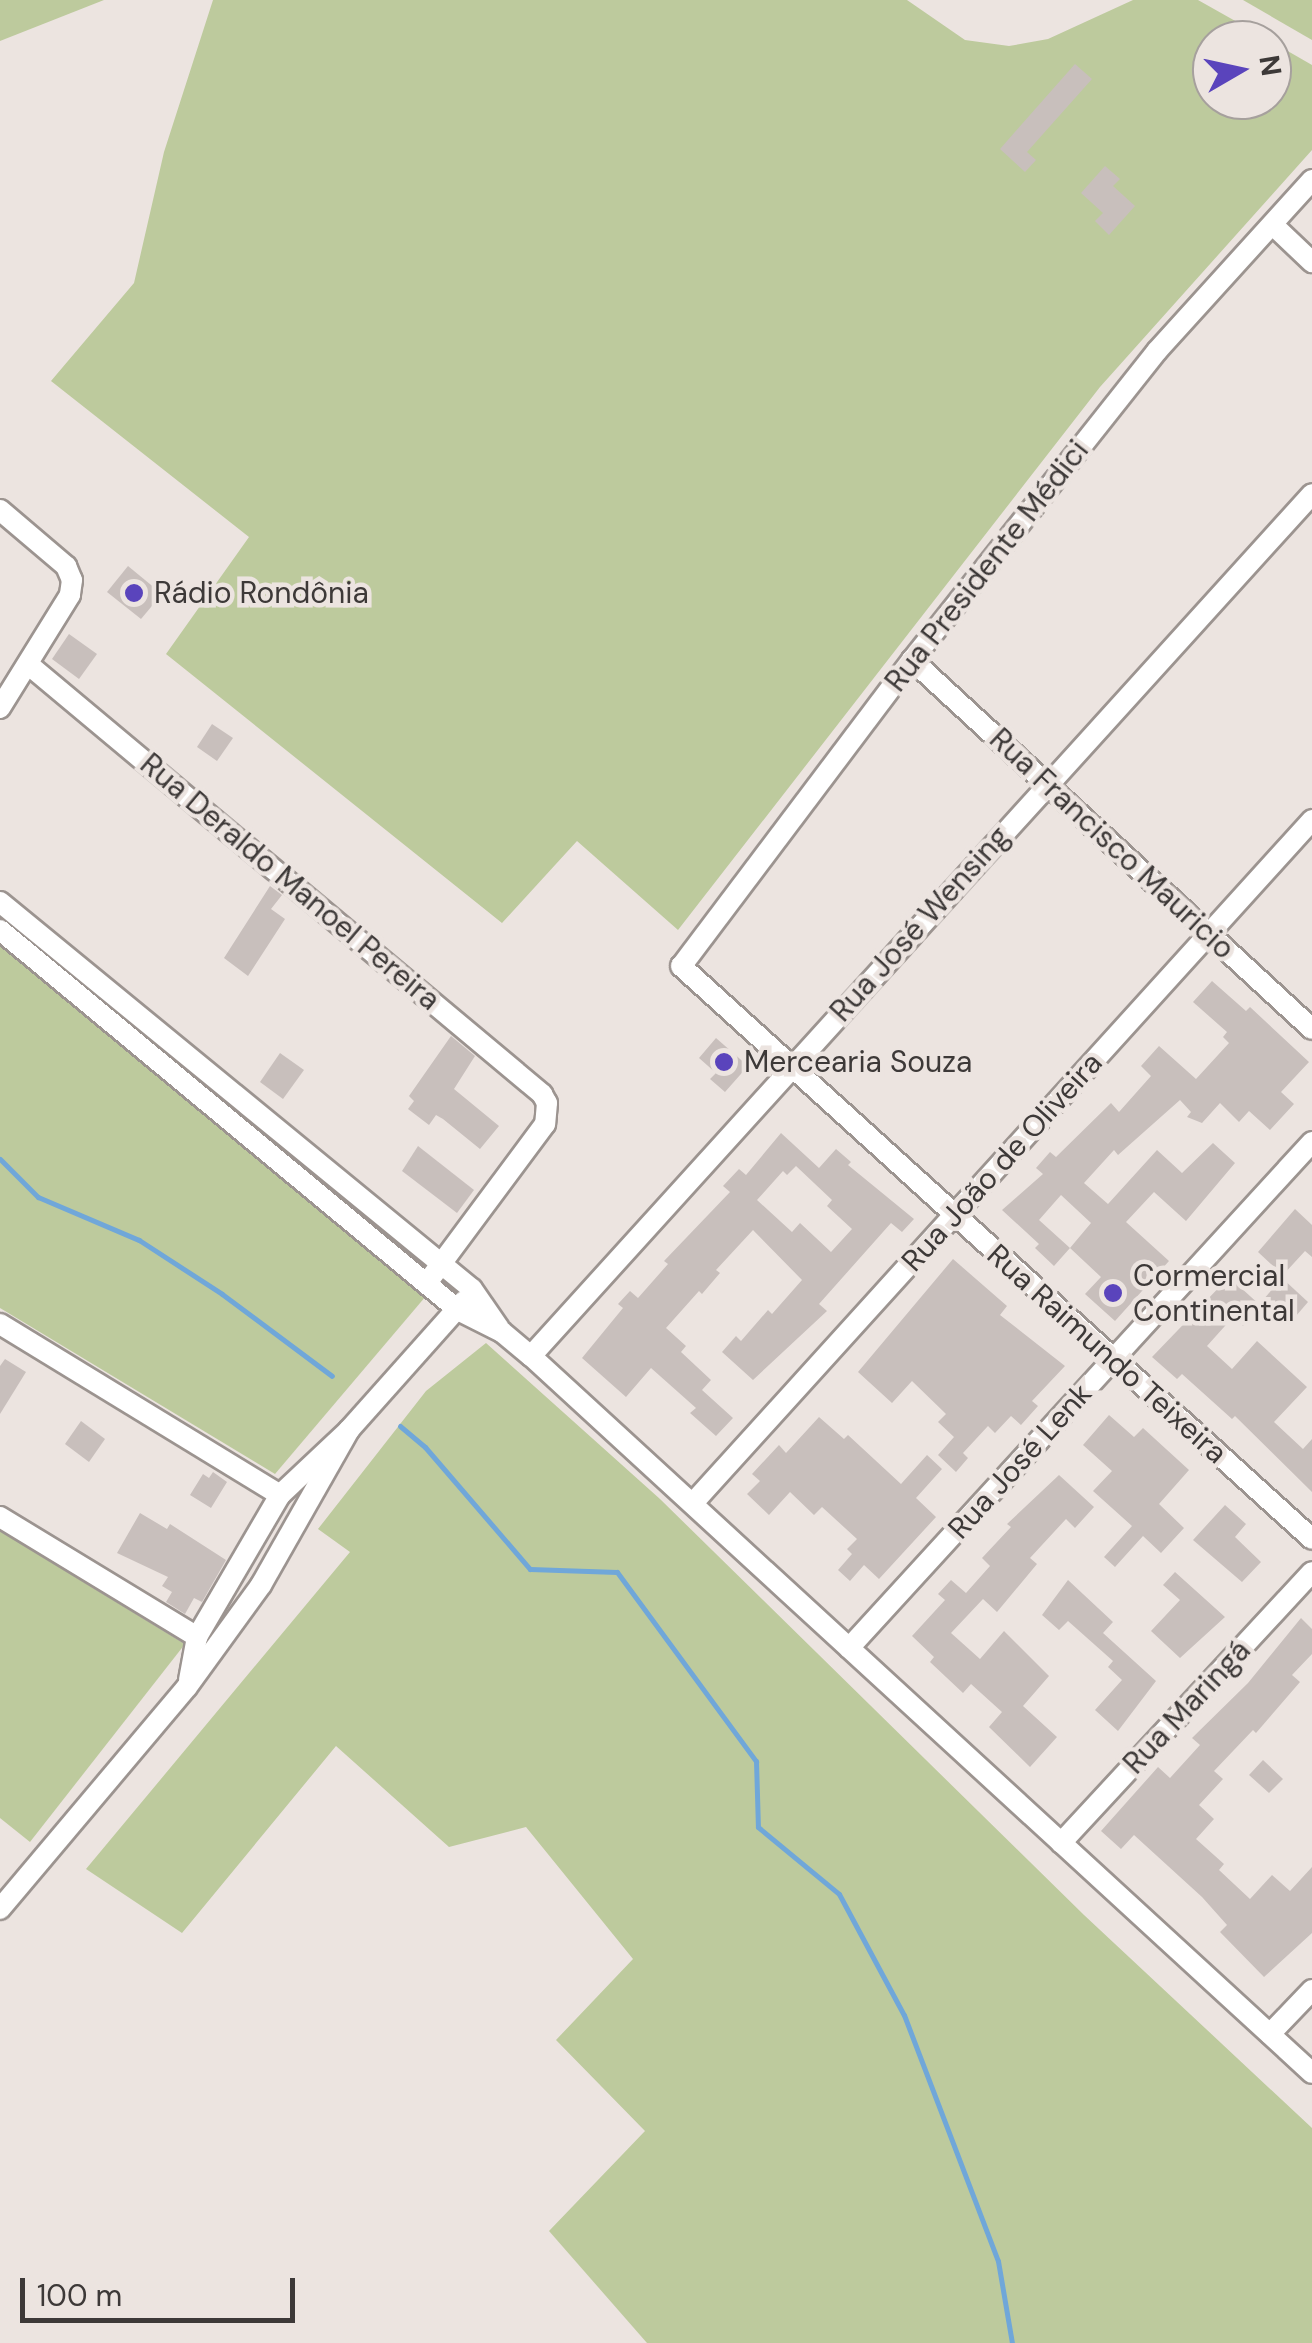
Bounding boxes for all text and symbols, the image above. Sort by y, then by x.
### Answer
north arrow [1192,20,1292,120]
text: N [1250,53,1290,79]
street label: Rua Presidente Médici [878,433,1096,699]
place label: Rádio Rondônia [154,575,369,611]
marker: Rádio Rondônia [123,582,145,604]
street label: Rua Francisco Mauricio [982,721,1242,967]
street label: Rua Deraldo Manoel Pereira [133,746,447,1018]
street label: Rua José Wensing [823,819,1017,1029]
place label: Mercearia Souza [744,1044,972,1080]
street label: Rua João de Oliveira [894,1045,1110,1279]
marker: Mercearia Souza [713,1051,735,1073]
street label: Rua Raimundo Teixeira [980,1237,1234,1471]
place label: Cormercial Continental [1133,1258,1295,1328]
marker: Cormercial Continental [1102,1282,1124,1304]
street label: Rua José Lenk [941,1376,1099,1546]
street label: Rua Maringá [1116,1633,1258,1781]
scale bar [25,2258,300,2320]
text: 100 m [37,2276,122,2315]

